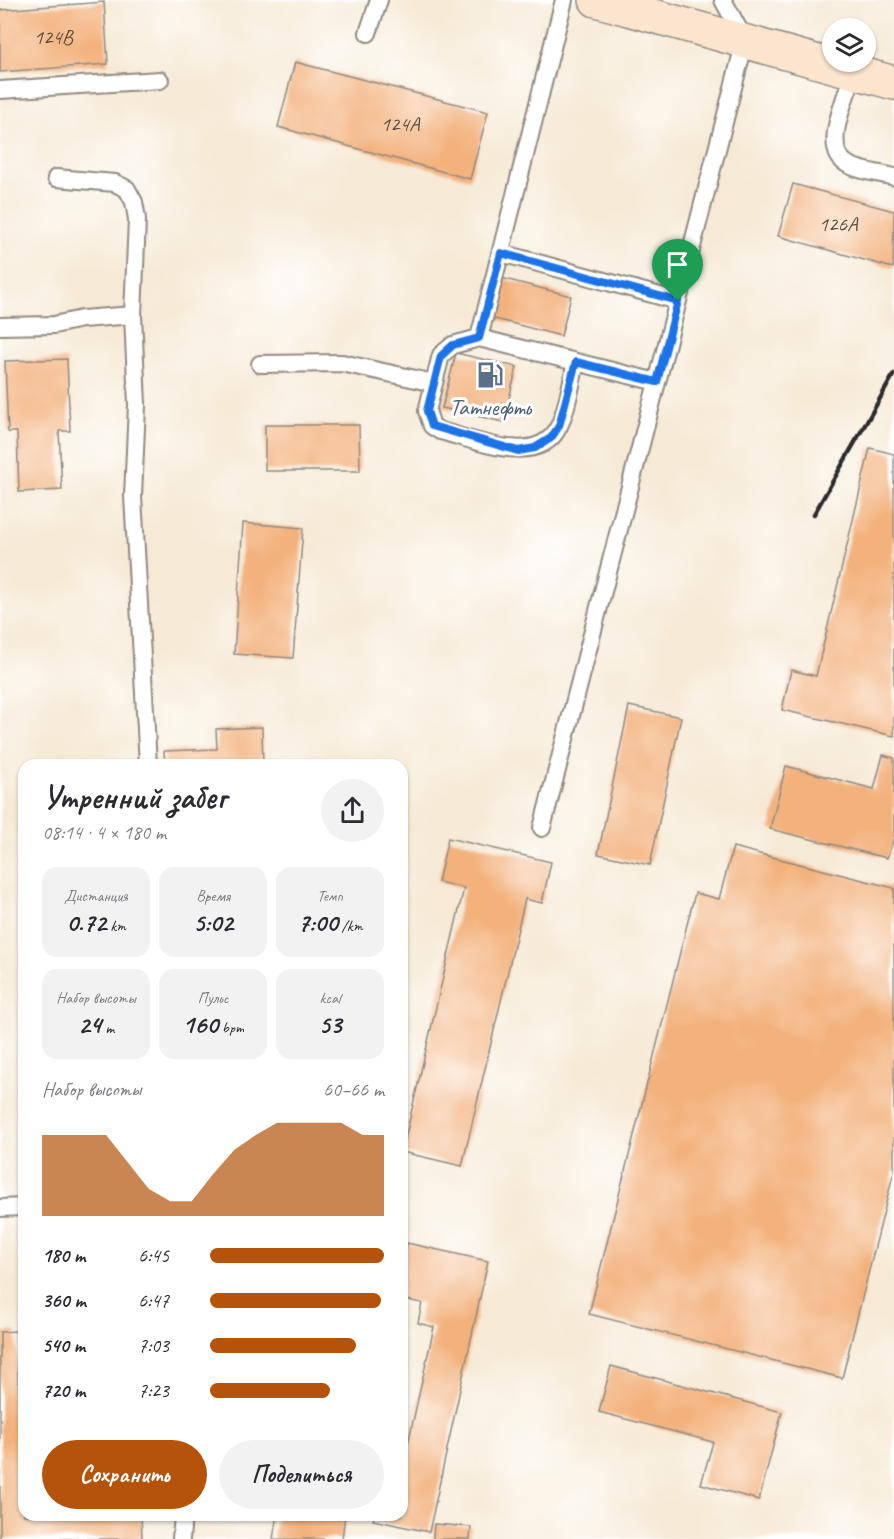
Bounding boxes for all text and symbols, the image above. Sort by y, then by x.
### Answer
map controls [822,18,876,72]
button: layers [822,18,876,72]
house number: 124В [33,24,75,50]
house number: 124А [381,111,421,137]
house number: 126А [819,211,859,237]
pin [652,239,703,301]
icon: arrive [661,248,694,281]
fuel station icon: Татнефть [475,360,505,390]
place label: Татнефть [449,392,532,422]
text: Утренний забег [42,776,226,818]
button: share [321,779,384,842]
text: 08:14 · 4 × 180 m [42,820,166,845]
text: Дистанция [64,886,128,906]
text: Время [196,886,230,906]
text: Темп [317,886,343,906]
text: 0.72 [66,906,106,939]
text: 5:02 [193,906,233,939]
text: 7:00 [298,906,338,939]
text: km [106,916,126,936]
text: /km [338,916,362,936]
text: Набор высоты [56,988,136,1008]
text: Пульс [198,988,228,1008]
text: kcal [319,988,341,1008]
text: 24 [78,1008,101,1041]
text: 160 [182,1008,218,1041]
text: 53 [319,1008,341,1041]
text: m [101,1018,114,1038]
text: bpm [218,1018,244,1038]
text: Набор высоты [42,1077,141,1102]
text: 60–66 m [323,1077,384,1102]
text: 180 m [42,1243,85,1268]
text: 6:45 [138,1243,169,1268]
text: 360 m [42,1288,86,1313]
text: 6:47 [138,1288,169,1313]
text: 540 m [42,1333,85,1358]
text: 7:03 [138,1333,169,1358]
text: 720 m [42,1378,85,1403]
text: 7:23 [138,1378,169,1403]
button: Сохранить [42,1440,207,1509]
button: Поделиться [219,1440,384,1509]

